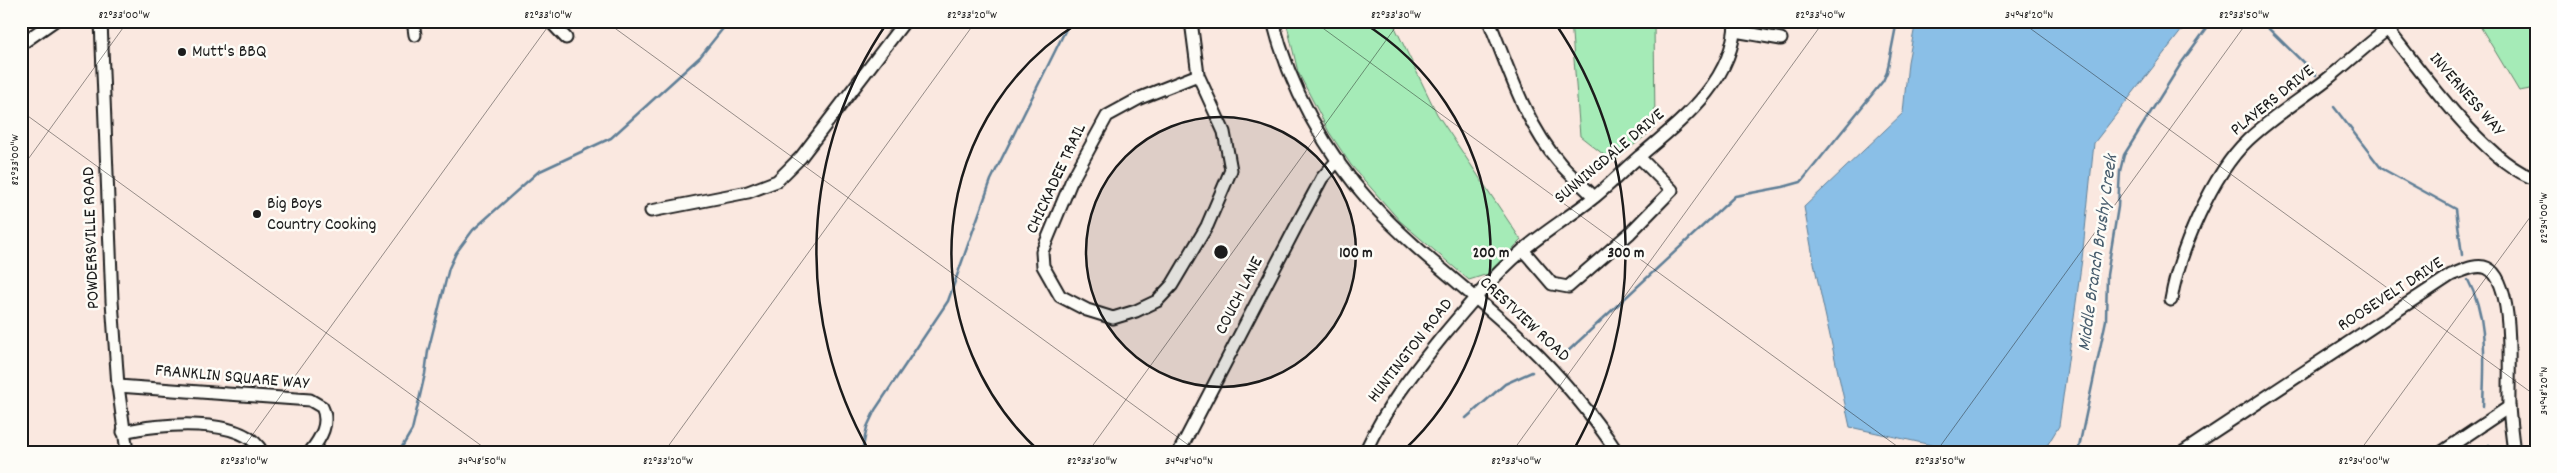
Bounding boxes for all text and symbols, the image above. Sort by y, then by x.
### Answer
text: 82°33'00"W [98,7,150,24]
text: 82°33'10"W [524,7,572,24]
text: 82°33'20"W [947,7,997,24]
text: 82°33'30"W [1371,7,1421,24]
text: 82°33'40"W [1795,7,1845,24]
text: 34°48'20"N [2005,7,2053,24]
text: 82°33'50"W [2219,7,2269,24]
place label: Mutt's BBQ [192,40,266,65]
marker: Mutt's BBQ [176,46,188,58]
street label: INVERNESS WAY [2422,48,2510,143]
street label: PLAYERS DRIVE [2226,59,2320,143]
street label: SUNNINGDALE DRIVE [1549,103,1671,211]
street label: CHICKADEE TRAIL [1020,119,1094,238]
text: 82°33'00"W [7,134,24,186]
water label: Middle Branch Brushy Creek [2072,151,2126,353]
street label: POWDERSVILLE ROAD [77,166,107,310]
place label: Big Boys Country Cooking [267,192,377,238]
text: 82°34'00"W [2536,192,2553,243]
marker: Big Boys Country Cooking [251,208,263,220]
centre of rings [1212,243,1230,261]
text: 100 m [1339,243,1373,265]
text: 200 m [1473,243,1509,265]
text: 300 m [1608,243,1644,265]
street label: ROOSEVELT DRIVE [2333,251,2449,339]
street label: COUCH LANE [1210,253,1270,339]
street label: CRESTVIEW ROAD [1473,271,1575,369]
street label: HUNTINGTON ROAD [1362,294,1460,408]
street label: FRANKLIN SQUARE WAY [154,359,311,397]
text: 34°48'20"N [2536,367,2553,415]
text: 82°33'10"W [220,453,268,470]
text: 34°48'50"N [458,453,506,470]
text: 82°33'20"W [643,453,693,470]
text: 82°33'30"W [1067,453,1117,470]
text: 34°48'40"N [1165,453,1213,470]
text: 82°33'40"W [1491,453,1541,470]
text: 82°33'50"W [1915,453,1965,470]
text: 82°34'00"W [2339,453,2390,470]

